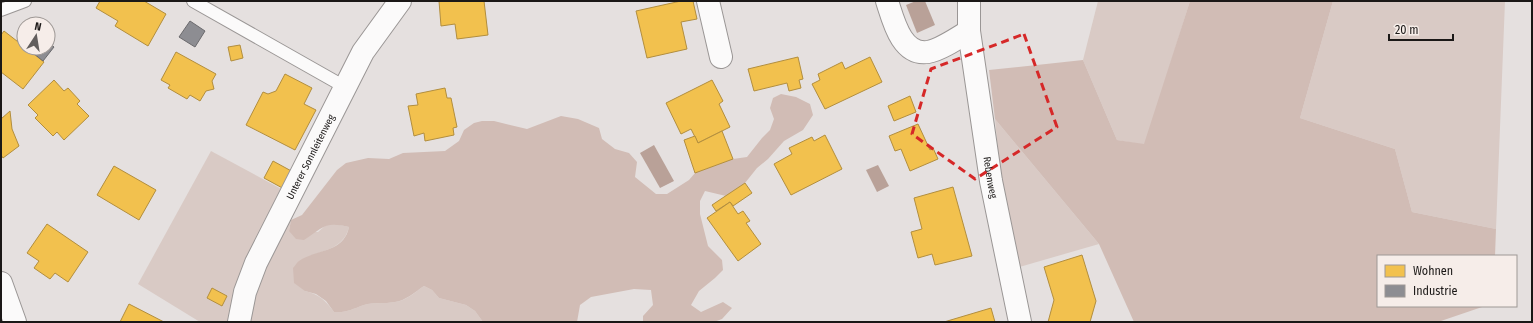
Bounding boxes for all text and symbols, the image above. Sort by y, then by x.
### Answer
north arrow [16,16,56,56]
scale bar [1389,16,1453,42]
text: N [33,20,43,34]
text: 20 m [1395,23,1419,37]
street label: Unterer Sonnleitenweg [284,112,338,201]
street label: Rebenweg [981,156,999,200]
legend [1377,255,1517,307]
text: Wohnen [1413,264,1453,278]
text: Industrie [1413,284,1457,298]

